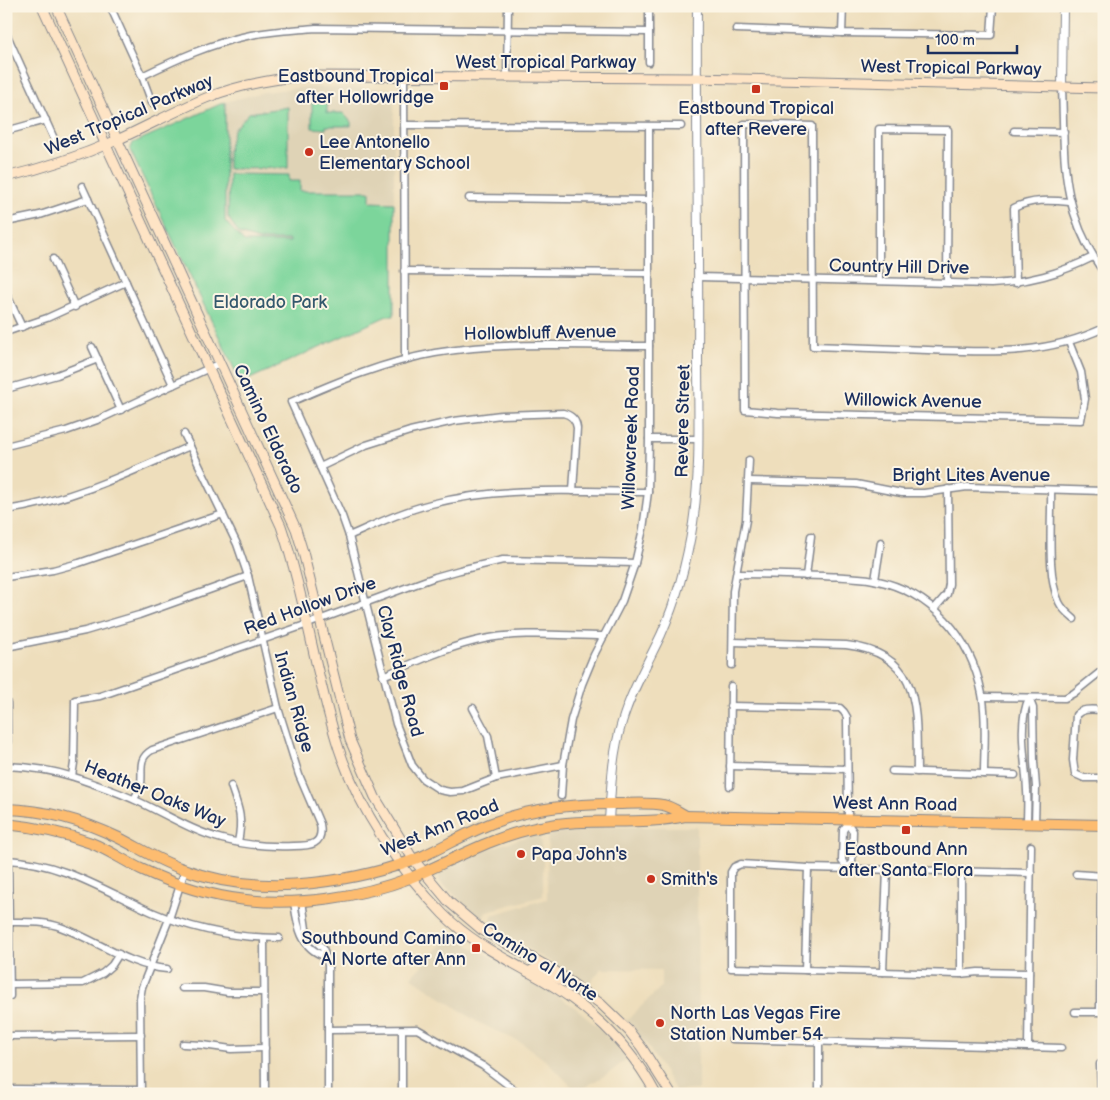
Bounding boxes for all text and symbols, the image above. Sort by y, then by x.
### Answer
scale bar [928,22,1016,54]
text: 100 m [935,31,975,50]
street label: West Tropical Parkway [456,52,637,73]
street label: West Tropical Parkway [860,56,1042,80]
place label: Eastbound Tropical after Hollowridge [278,66,434,108]
street label: West Tropical Parkway [42,70,217,160]
marker: Eastbound Tropical after Hollowridge [438,80,450,92]
marker: Eastbound Tropical after Revere [750,83,762,95]
place label: Eastbound Tropical after Revere [678,98,834,140]
place label: Lee Antonello Elementary School [319,132,470,174]
marker: Lee Antonello Elementary School [303,146,315,158]
street label: Country Hill Drive [829,255,970,279]
park label: Eldorado Park [213,292,327,313]
street label: Hollowbluff Avenue [463,321,617,345]
street label: Camino Eldorado [229,361,307,497]
street label: Revere Street [672,364,694,478]
street label: Willowcreek Road [618,366,644,510]
street label: Willowick Avenue [844,389,982,413]
street label: Bright Lites Avenue [892,465,1050,486]
street label: Red Hollow Drive [241,572,379,640]
street label: Clay Ridge Road [372,603,428,739]
street label: Indian Ridge [270,649,318,755]
street label: Heather Oaks Way [81,756,230,832]
street label: West Ann Road [832,792,958,816]
street label: West Ann Road [378,795,502,861]
marker: Eastbound Ann after Santa Flora [900,824,912,836]
place label: Eastbound Ann after Santa Flora [839,839,973,881]
place label: Papa John's [531,844,627,865]
marker: Papa John's [515,848,527,860]
place label: Smith's [661,869,718,890]
marker: Smith's [645,873,657,885]
street label: Camino al Norte [478,918,602,1006]
place label: Southbound Camino Al Norte after Ann [301,928,466,970]
marker: Southbound Camino Al Norte after Ann [470,942,482,954]
place label: North Las Vegas Fire Station Number 54 [670,1003,841,1045]
marker: North Las Vegas Fire Station Number 54 [654,1017,666,1029]

